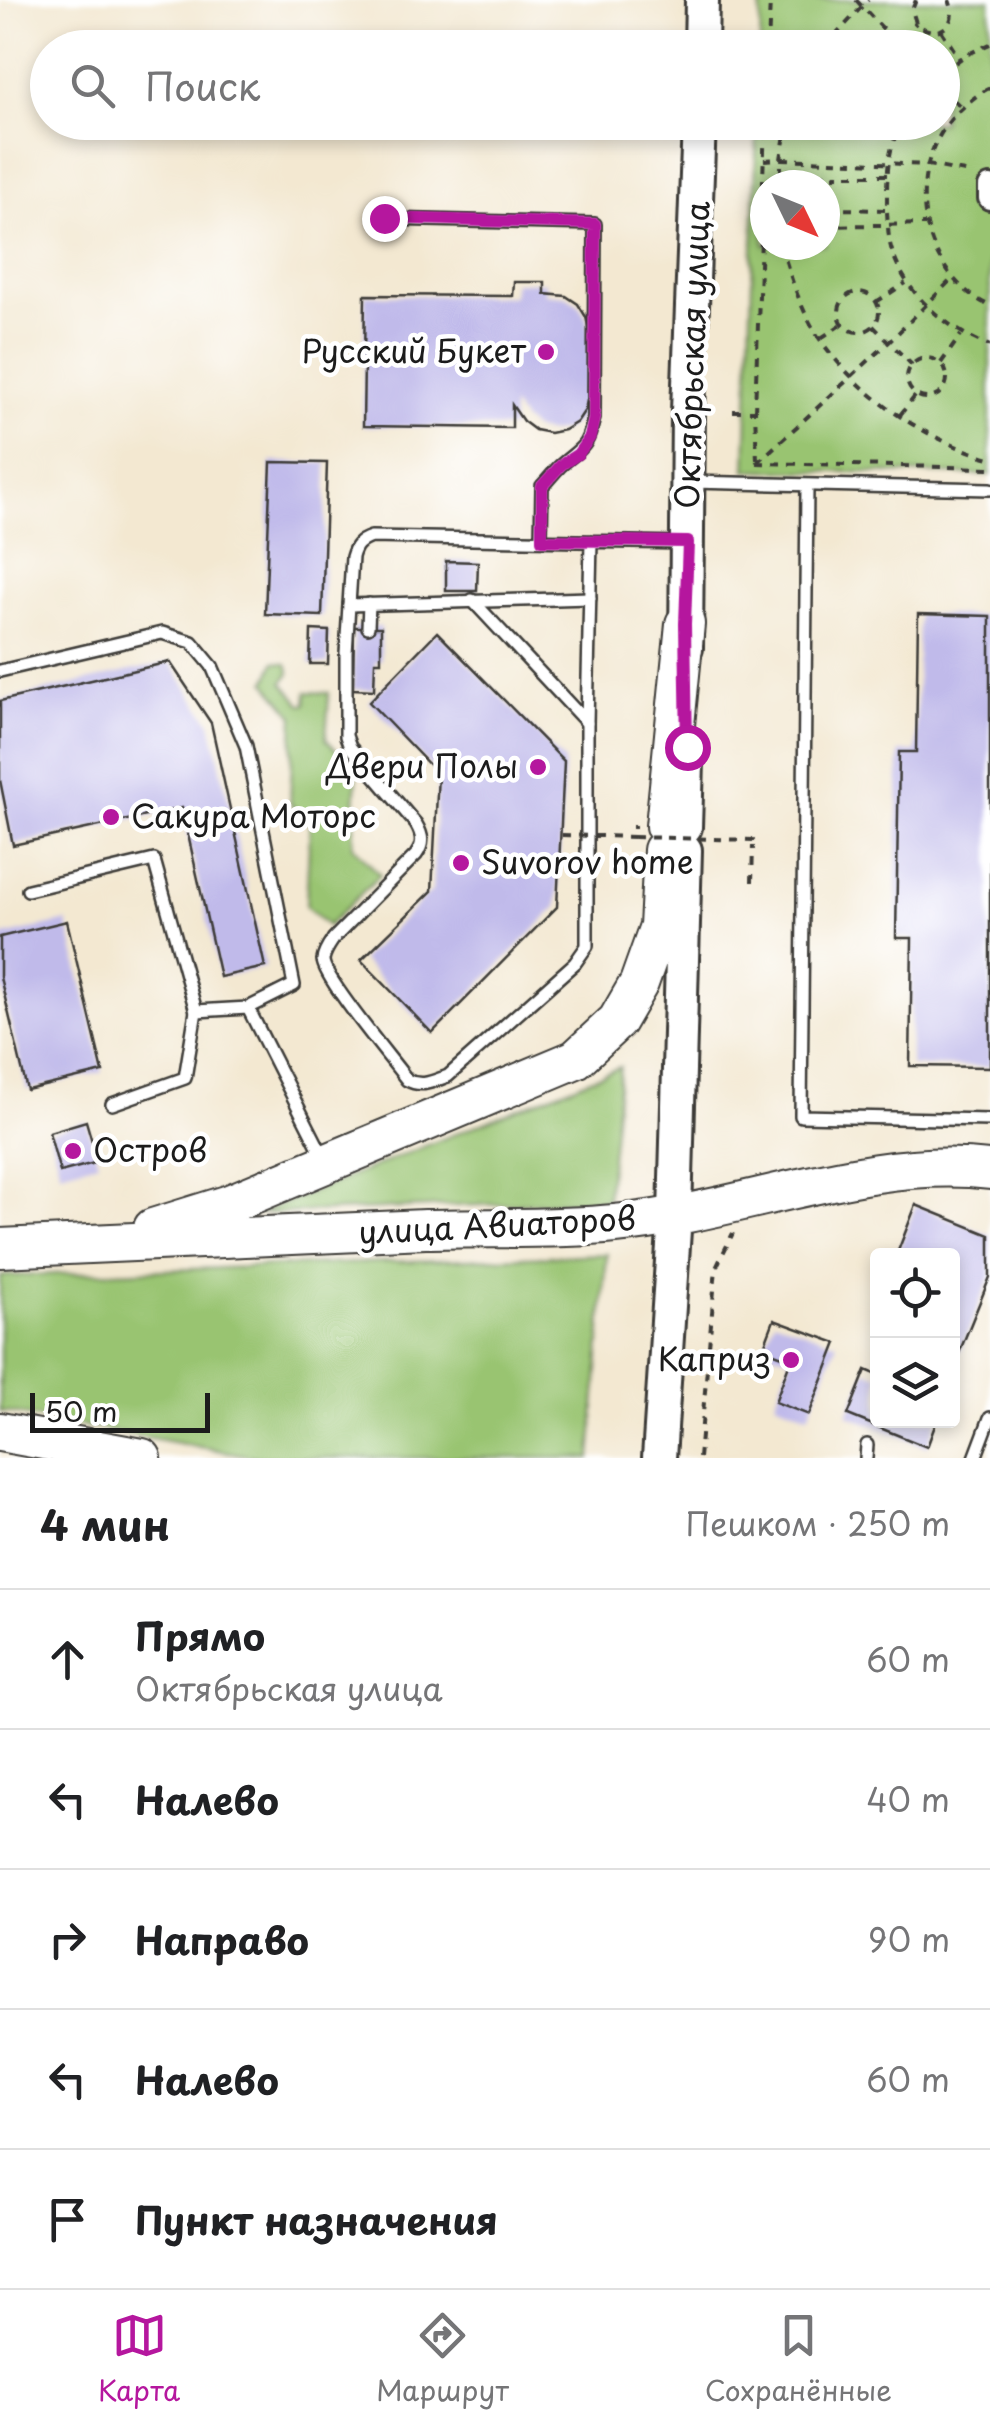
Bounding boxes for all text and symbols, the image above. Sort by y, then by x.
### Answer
search box [30,30,960,140]
text: Поиск [145,57,260,114]
icon: search [65,58,120,113]
north arrow [750,170,840,260]
route end [362,196,408,242]
street label: Октябрьская улица [662,200,720,510]
place label: Русский Букет [301,326,526,374]
marker: Русский Букет [535,341,557,363]
route start [665,725,711,771]
place label: Двери Полы [325,741,518,789]
marker: Двери Полы [527,756,549,778]
place label: Сакура Моторс [131,791,376,839]
marker: Сакура Моторс [100,806,122,828]
place label: Suvorov home [481,837,694,885]
marker: Suvorov home [450,852,472,874]
place label: Остров [93,1125,207,1173]
marker: Остров [62,1140,84,1162]
street label: улица Авиаторов [357,1193,637,1255]
map controls [870,1248,960,1428]
button: locate [870,1248,960,1338]
place label: Каприз [658,1334,771,1382]
button: layers [870,1338,960,1428]
marker: Каприз [780,1349,802,1371]
scale bar [30,1388,210,1432]
text: 50 m [45,1389,118,1432]
text: 4 мин [40,1492,170,1555]
text: Пешком · 250 m [686,1499,950,1547]
text: Прямо [135,1607,265,1664]
icon: ahead [40,1632,95,1687]
text: 60 m [866,1635,950,1683]
text: Октябрьская улица [135,1664,443,1712]
text: Налево [135,1771,279,1828]
icon: left [40,1772,95,1827]
text: 40 m [866,1775,950,1823]
text: Направо [135,1911,309,1968]
icon: right [40,1912,95,1967]
text: 90 m [868,1915,950,1963]
text: Налево [135,2051,279,2108]
icon: left [40,2052,95,2107]
text: 60 m [866,2055,950,2103]
text: Пункт назначения [135,2191,498,2248]
icon: arrive [40,2192,95,2247]
tab: Карта [98,2308,180,2411]
tab: Маршрут [376,2308,509,2411]
tab: Сохранённые [705,2308,892,2411]

